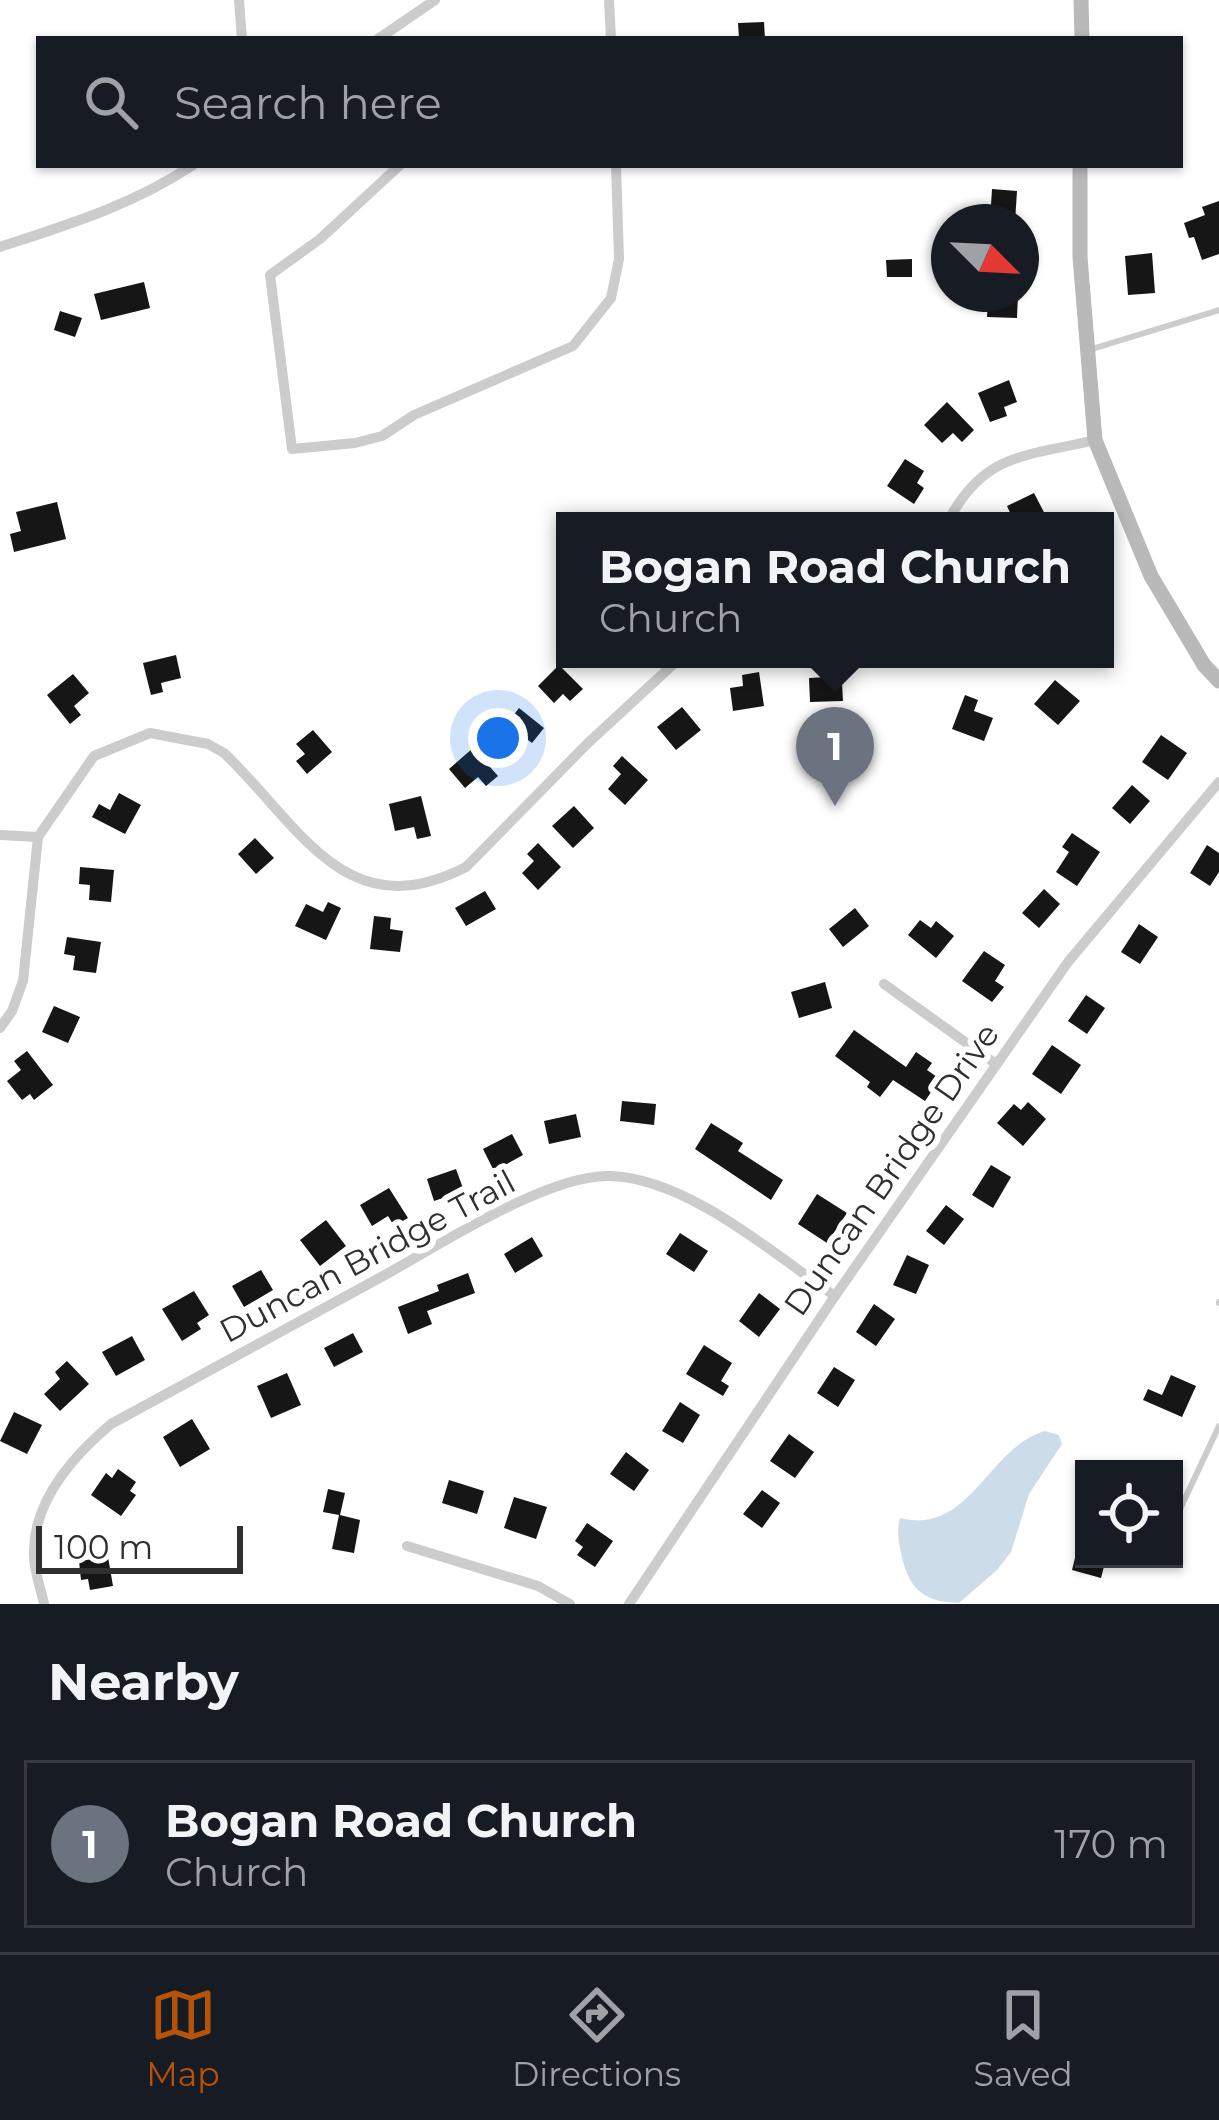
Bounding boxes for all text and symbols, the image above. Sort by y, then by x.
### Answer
search box [36,36,1183,168]
icon: search [78,69,144,135]
text: Search here [174,75,442,130]
north arrow [931,204,1039,312]
popup [556,512,1114,668]
text: Bogan Road Church [599,539,1071,594]
text: Church [599,594,742,642]
pin: 1 [796,707,874,806]
your location [468,708,528,768]
street label: Duncan Bridge Drive [775,1015,1007,1323]
street label: Duncan Bridge Trail [213,1161,521,1351]
map controls [1075,1460,1183,1568]
button: locate [1075,1460,1183,1568]
scale bar [36,1520,243,1573]
text: 100 m [54,1527,153,1567]
text: Nearby [48,1651,239,1713]
text: Bogan Road Church [165,1793,637,1848]
text: 1 [82,1820,98,1868]
text: 170 m [1054,1820,1168,1868]
text: Church [165,1848,308,1896]
tab: Map [146,1982,220,2094]
tab: Directions [512,1982,681,2094]
tab: Saved [974,1982,1073,2094]

